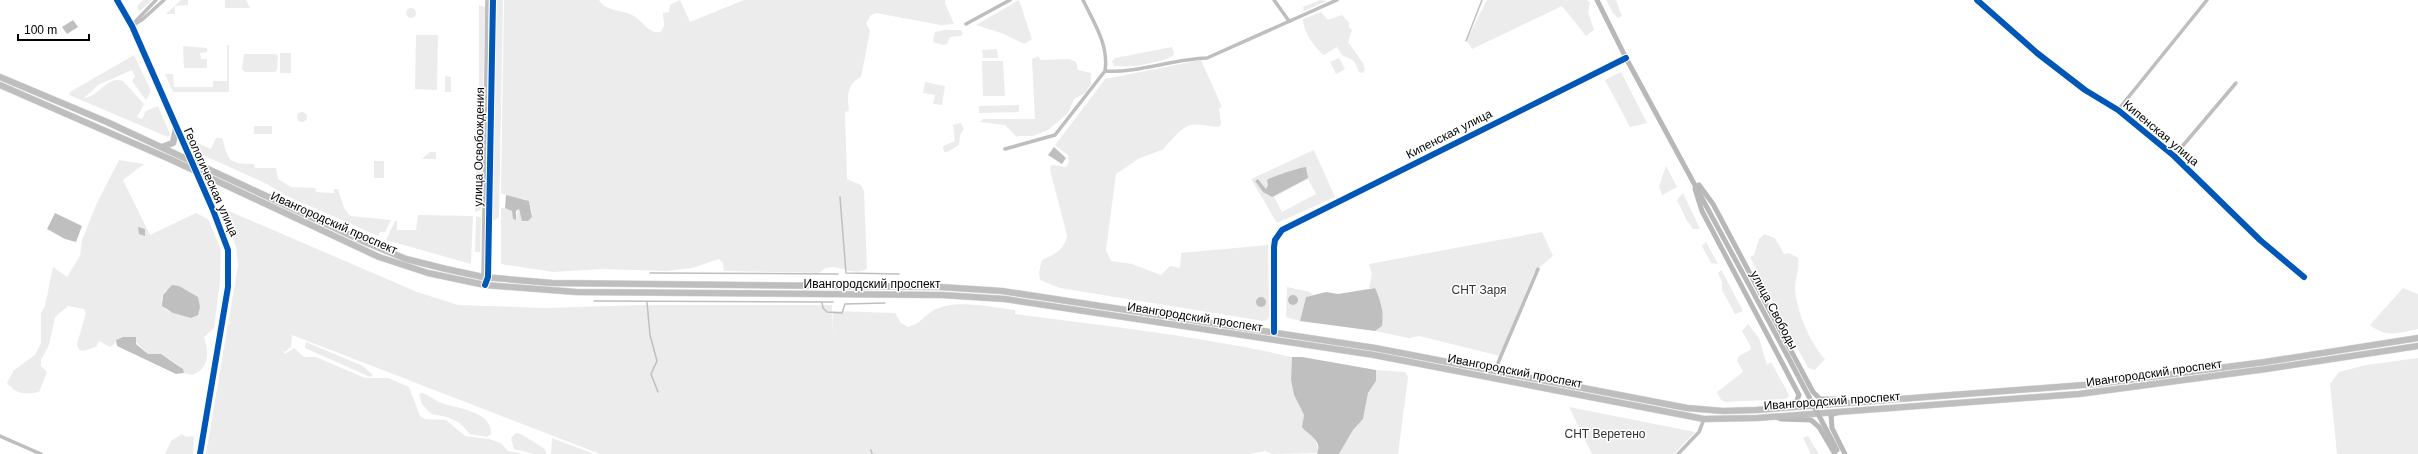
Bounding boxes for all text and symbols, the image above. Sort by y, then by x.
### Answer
scale bar [18,16,89,42]
text: 100 m [24,23,57,37]
street label: улица Освобождения [471,87,487,207]
street label: Кипенская улица [2120,97,2202,169]
street label: Кипенская улица [1404,106,1495,162]
street label: Геологическая улица [181,125,241,239]
street label: Ивангородский проспект [269,189,400,257]
street label: улица Свободы [1747,268,1801,352]
street label: Ивангородский проспект [804,277,941,291]
park label: СНТ Заря [1452,283,1506,297]
street label: Ивангородский проспект [1126,299,1264,335]
street label: Ивангородский проспект [1446,351,1584,391]
street label: Ивангородский проспект [2085,356,2223,389]
street label: Ивангородский проспект [1763,389,1901,413]
park label: СНТ Веретено [1565,427,1646,441]

